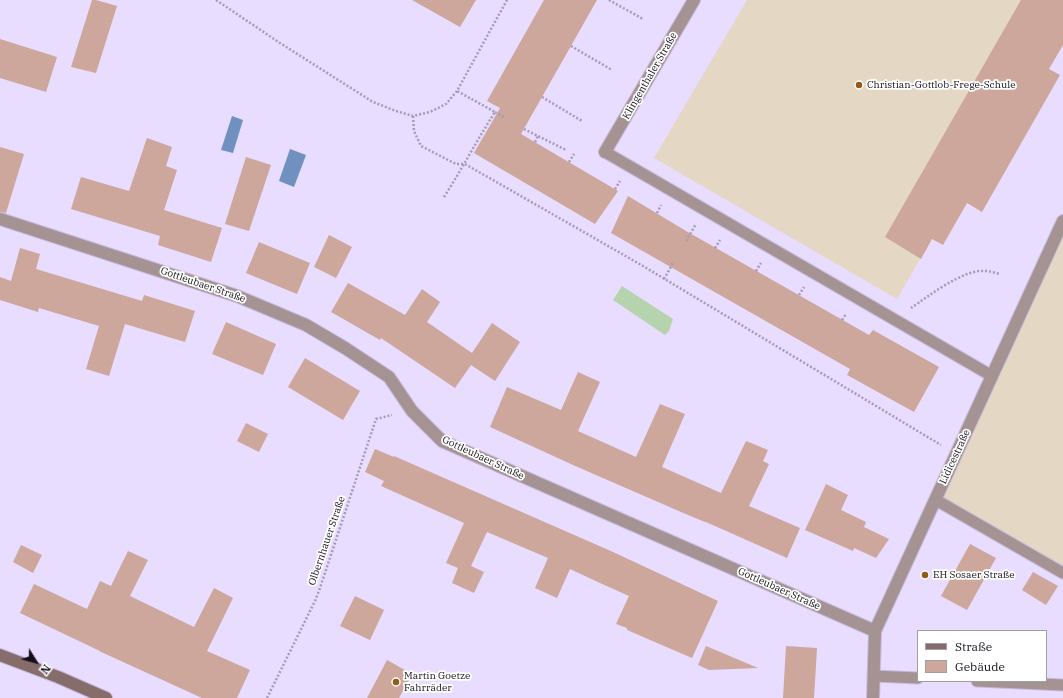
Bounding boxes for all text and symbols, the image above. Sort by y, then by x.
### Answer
street label: Klingenthaler Straße [620,30,680,122]
place label: Christian-Gottlob-Frege-Schule [867,79,1016,91]
marker: Christian-Gottlob-Frege-Schule [854,80,864,90]
street label: Gottleubaer Straße [159,265,247,305]
street label: Lidicestraße [937,428,973,486]
street label: Gottleubaer Straße [440,434,526,482]
street label: Olbernhauer Straße [306,495,348,587]
street label: Gottleubaer Straße [736,565,822,613]
place label: EH Sosaer Straße [933,569,1015,581]
marker: EH Sosaer Straße [920,570,930,580]
legend [917,630,1047,682]
text: Straße [955,639,992,654]
north arrow [16,642,56,682]
text: Gebäude [955,659,1005,674]
text: N [37,662,54,677]
place label: Martin Goetze Fahrräder [404,670,470,694]
marker: Martin Goetze Fahrräder [391,677,401,687]

